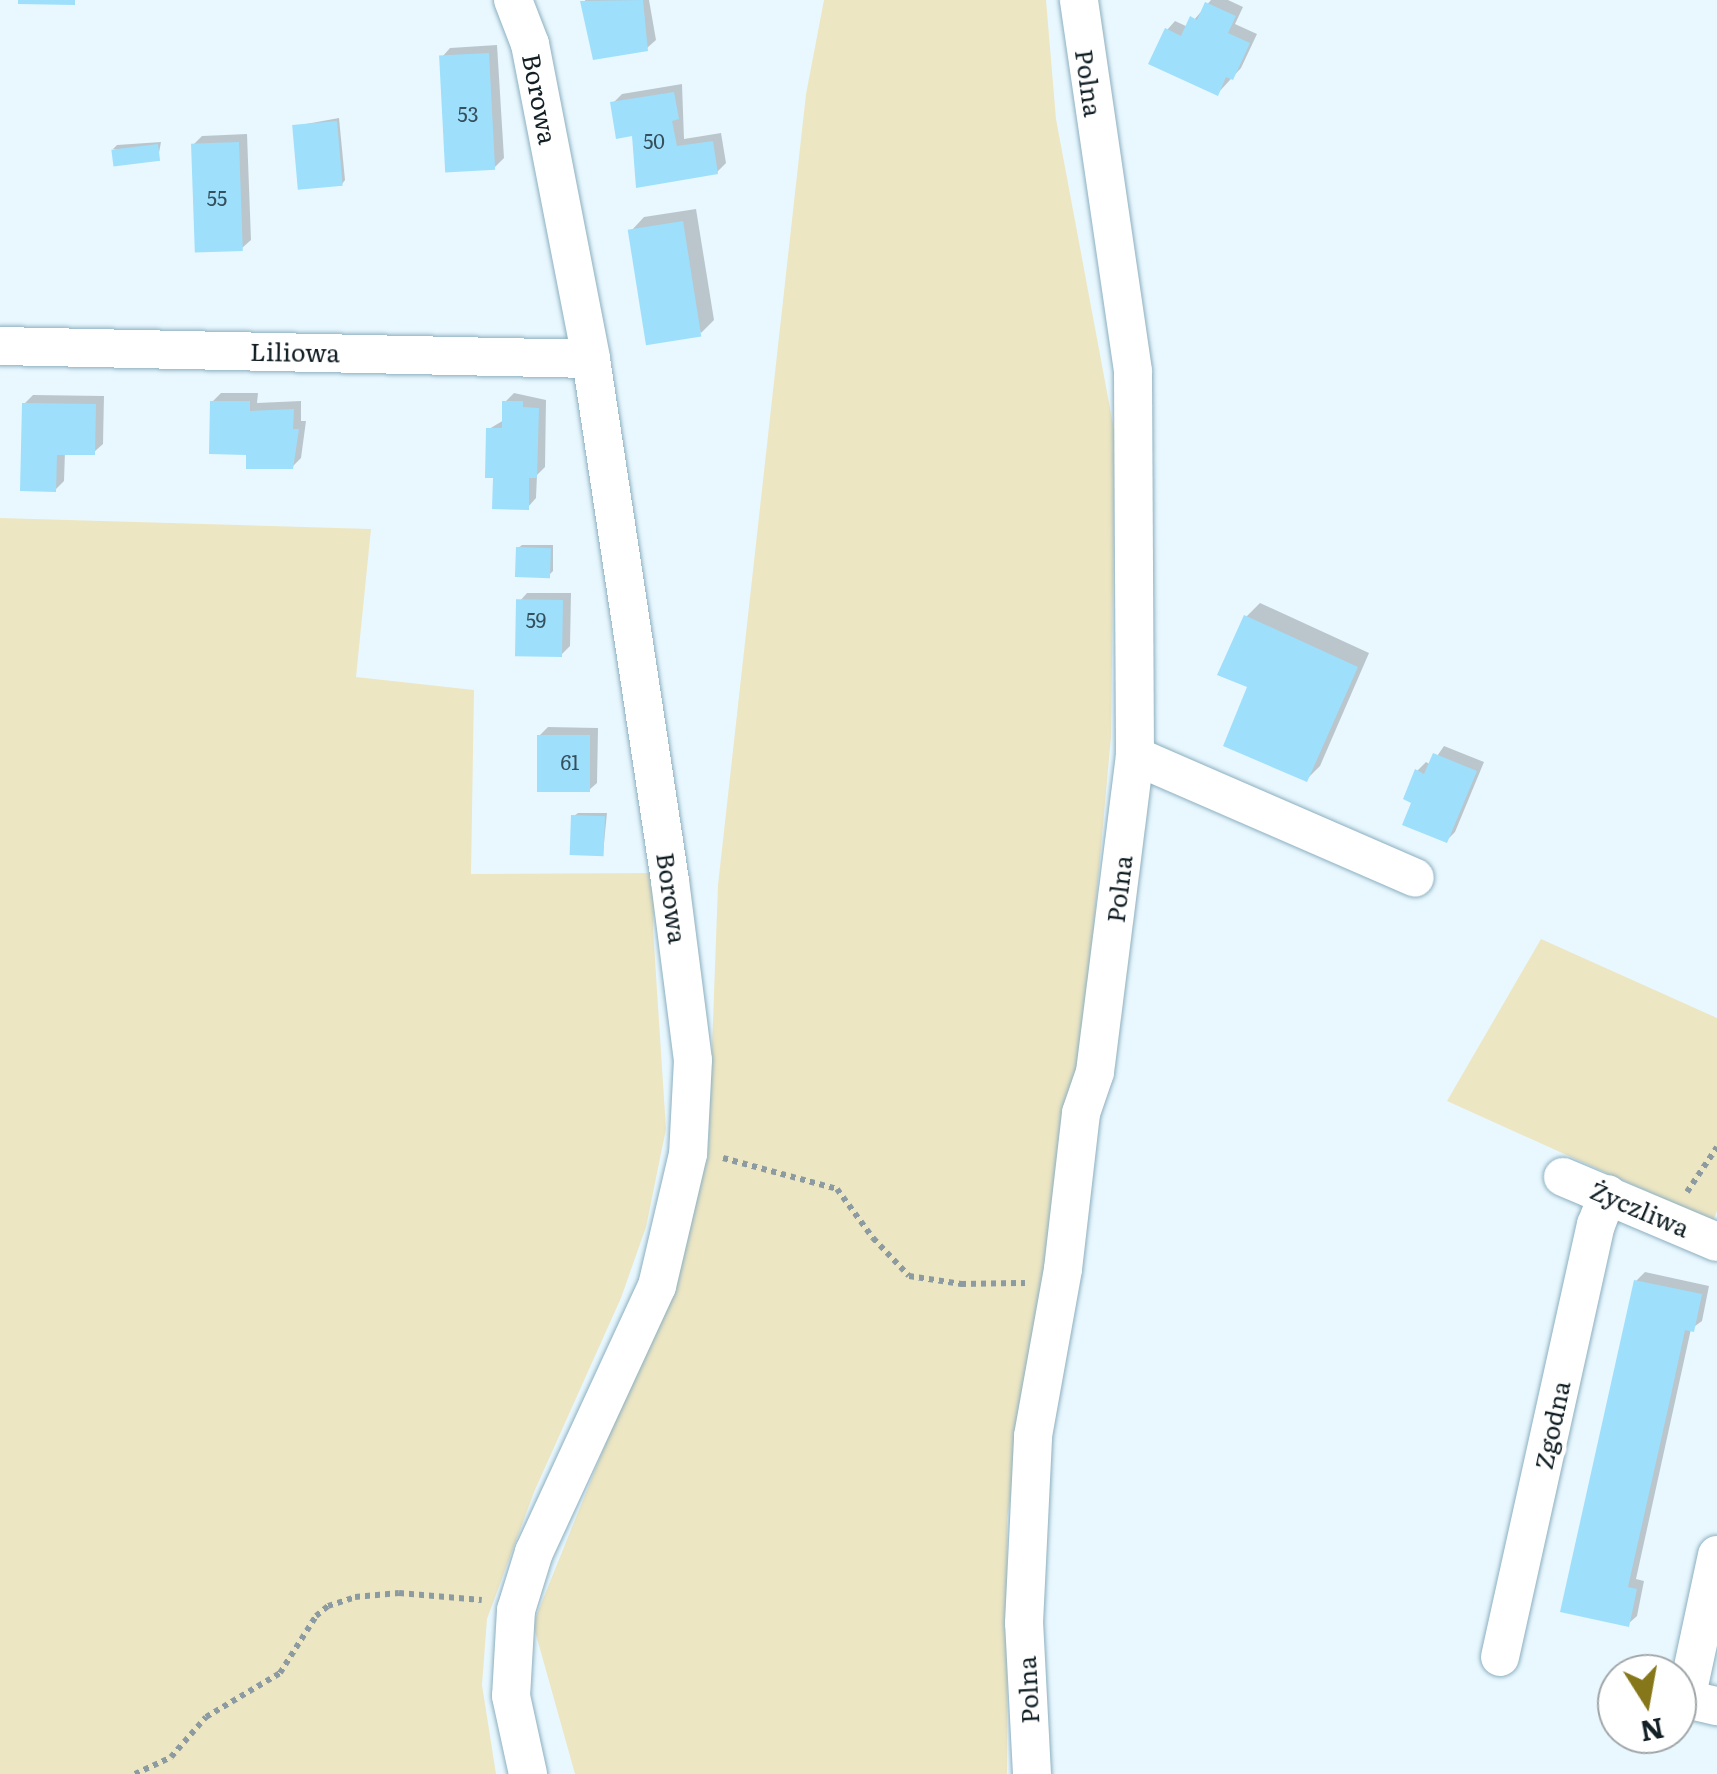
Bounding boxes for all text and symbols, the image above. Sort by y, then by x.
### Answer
street label: Polna [1069,47,1109,119]
street label: Borowa [517,51,563,147]
house number: 53 [458,101,478,125]
house number: 50 [643,128,665,152]
house number: 55 [207,185,227,209]
street label: Liliowa [250,336,340,368]
house number: 59 [526,607,546,631]
house number: 61 [561,749,579,773]
street label: Borowa [651,851,693,945]
street label: Polna [1100,854,1138,924]
street label: Życzliwa [1586,1175,1694,1243]
street label: Zgodna [1528,1378,1576,1472]
north arrow [1597,1654,1697,1754]
street label: Polna [1011,1655,1045,1725]
text: N [1637,1709,1668,1754]

